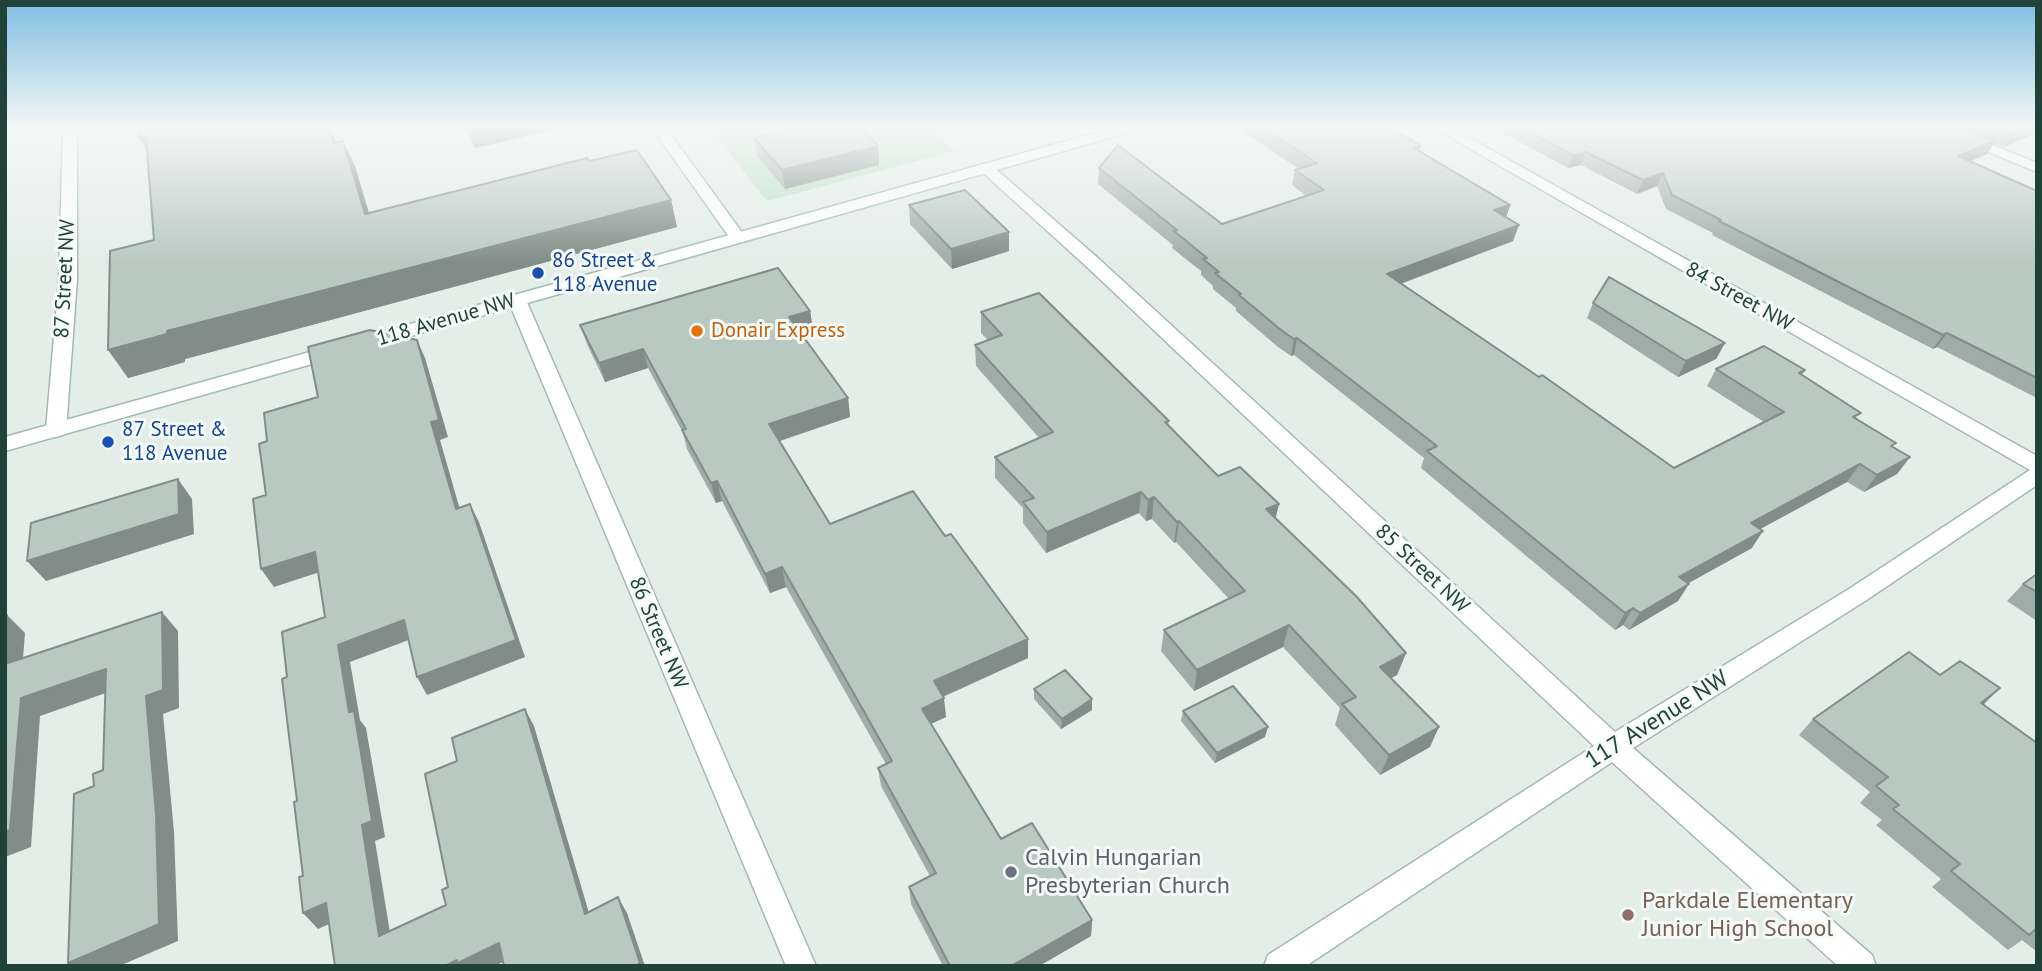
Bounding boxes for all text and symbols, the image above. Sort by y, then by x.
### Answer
street label: 87 Street NW [49,219,81,339]
place label: 86 Street & 118 Avenue [552,248,658,298]
street label: 84 Street NW [1681,257,1797,337]
marker: 86 Street & 118 Avenue [530,265,546,281]
street label: 118 Avenue NW [374,288,518,352]
place label: Donair Express [711,318,845,344]
marker: Donair Express [689,323,705,339]
place label: 87 Street & 118 Avenue [122,417,228,467]
marker: 87 Street & 118 Avenue [100,434,116,450]
street label: 85 Street NW [1370,519,1474,619]
street label: 86 Street NW [623,573,693,693]
street label: 117 Avenue NW [1580,665,1734,775]
place label: Calvin Hungarian Presbyterian Church [1025,844,1230,900]
marker: Calvin Hungarian Presbyterian Church [1003,864,1019,880]
place label: Parkdale Elementary Junior High School [1642,887,1853,943]
marker: Parkdale Elementary Junior High School [1620,907,1636,923]

